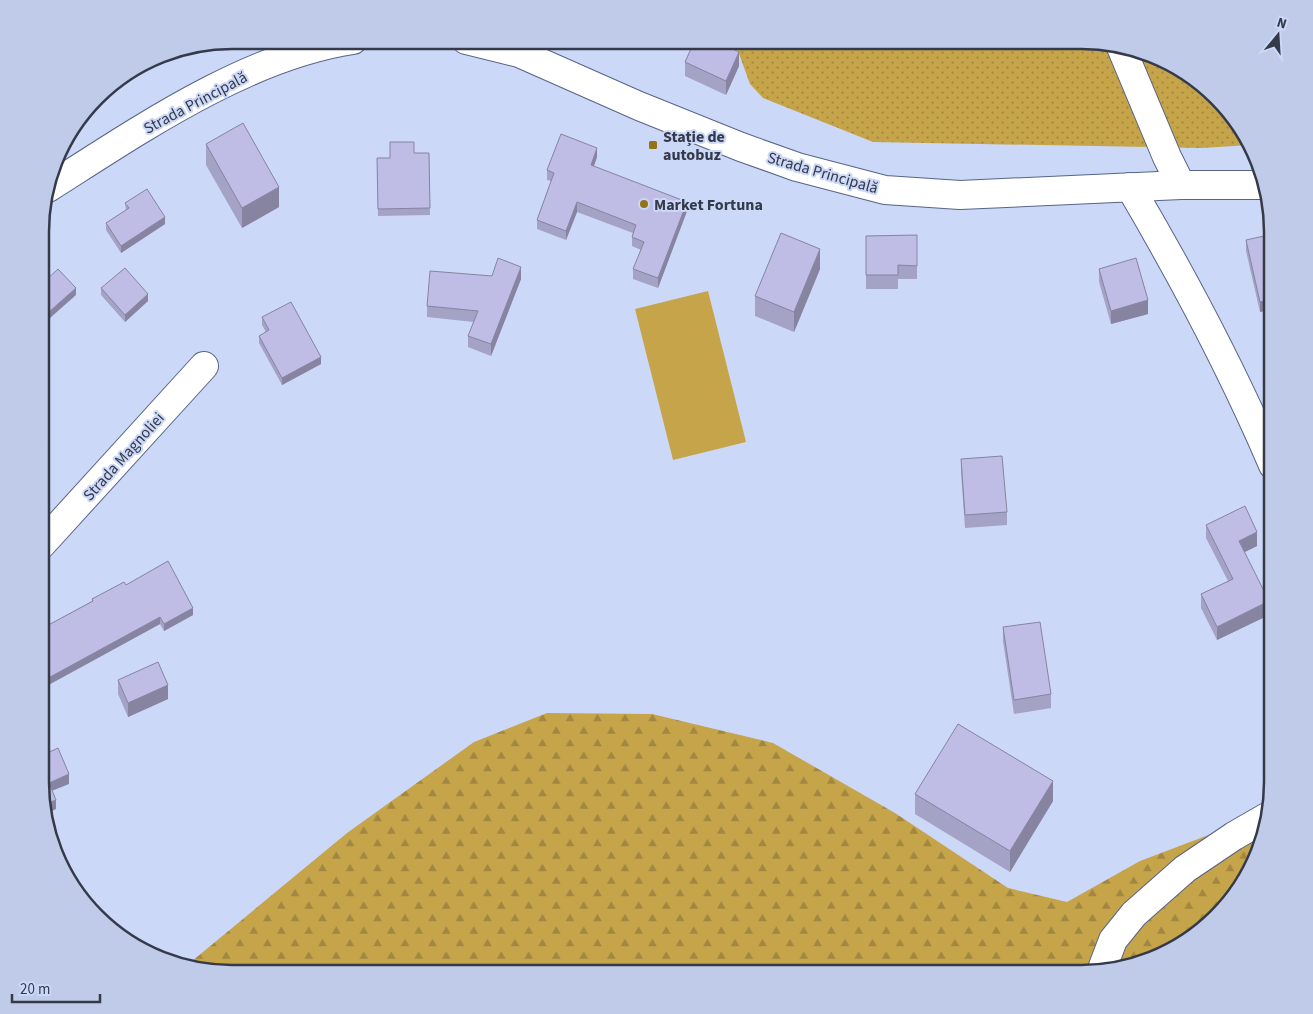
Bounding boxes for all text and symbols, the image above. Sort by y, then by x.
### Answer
north arrow [1253,10,1303,60]
text: N [1274,13,1289,35]
street label: Strada Principală [140,66,251,139]
place label: Stație de autobuz [663,126,725,166]
marker: Stație de autobuz [647,139,659,151]
street label: Strada Principală [765,147,881,199]
place label: Market Fortuna [654,194,763,216]
marker: Market Fortuna [638,198,650,210]
street label: Strada Magnoliei [78,408,169,506]
scale bar [12,972,100,1004]
text: 20 m [20,979,50,1000]

